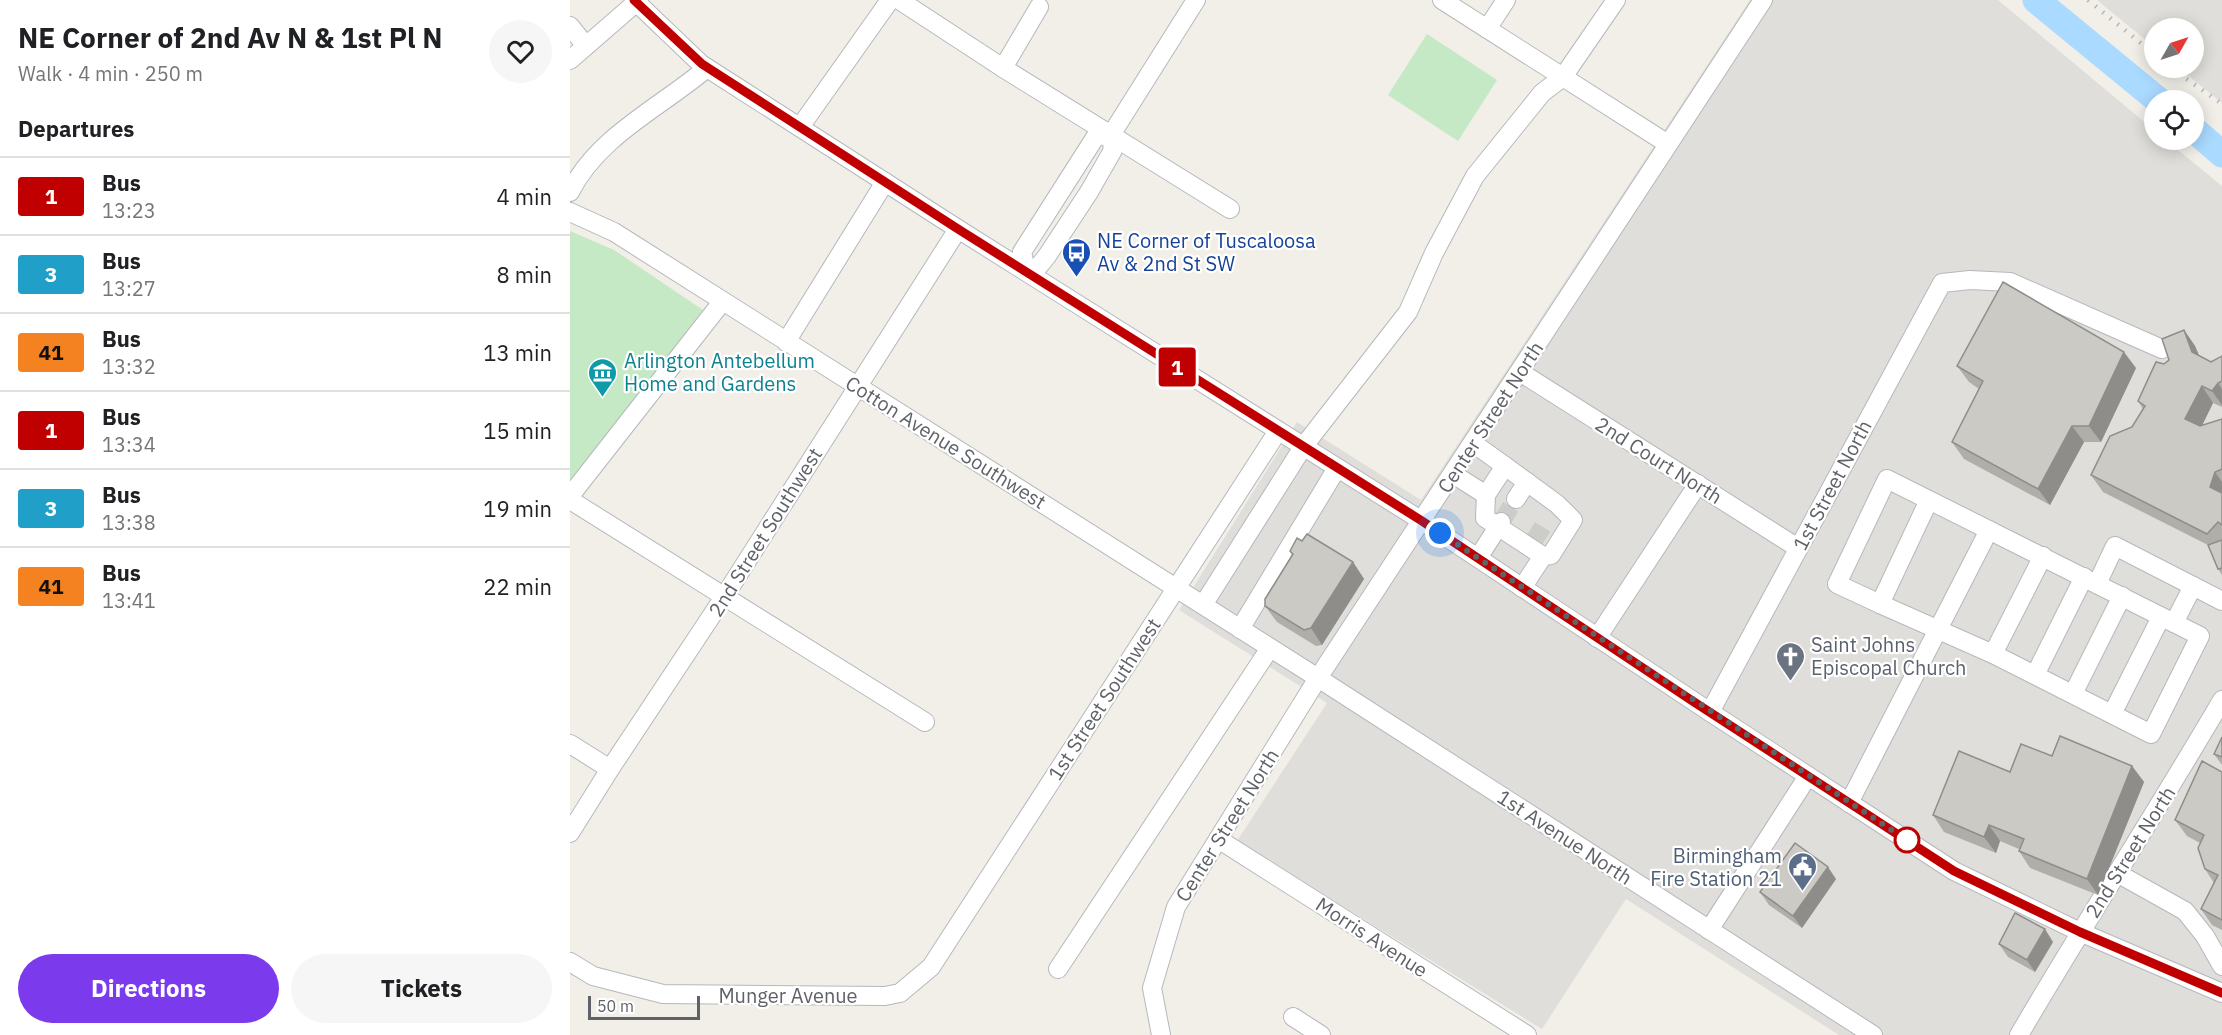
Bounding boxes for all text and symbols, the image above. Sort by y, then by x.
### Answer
north arrow [2144,18,2204,78]
map controls [2144,18,2204,150]
text: NE Corner of 2nd Av N & 1st Pl N [18,19,442,56]
button: heart [489,20,552,83]
text: Walk · 4 min · 250 m [18,60,203,87]
button: locate [2144,90,2204,150]
text: Departures [18,114,134,143]
text: Bus [102,168,141,197]
text: 1 [45,182,57,210]
text: 4 min [496,182,552,211]
text: 13:23 [102,197,156,224]
place label: NE Corner of Tuscaloosa Av & 2nd St SW [1097,227,1316,277]
bus stop icon: NE Corner of Tuscaloosa Av & 2nd St SW [1060,236,1092,278]
text: Bus [102,246,141,275]
text: 3 [45,260,57,288]
text: 8 min [496,260,552,289]
text: 13:27 [102,275,156,302]
text: Bus [102,324,141,353]
street label: Center Street North [1431,336,1549,498]
text: 41 [38,338,64,366]
text: 13 min [483,338,552,367]
place label: Arlington Antebellum Home and Gardens [624,347,815,397]
line badge: 1 [1158,348,1196,386]
text: 13:32 [102,353,156,380]
text: 1 [1171,353,1183,381]
museum icon: Arlington Antebellum Home and Gardens [587,356,619,398]
street label: Cotton Avenue Southwest [841,369,1051,515]
text: Bus [102,402,141,431]
street label: 2nd Court North [1590,410,1728,510]
street label: 1st Street North [1786,415,1878,555]
text: 1 [45,416,57,444]
text: 15 min [483,416,552,445]
text: 13:34 [102,431,156,458]
street label: 2nd Street Southwest [702,442,828,622]
text: Bus [102,480,141,509]
text: 3 [45,494,57,522]
text: 19 min [483,494,552,523]
text: 13:38 [102,509,156,536]
your location [1425,518,1455,548]
text: Bus [102,558,141,587]
text: 41 [38,572,64,600]
text: 22 min [483,572,552,601]
text: 13:41 [102,587,156,614]
street label: 1st Street Southwest [1041,613,1167,785]
place label: Saint Johns Episcopal Church [1811,631,1966,681]
church icon: Saint Johns Episcopal Church [1774,640,1806,682]
street label: Center Street North [1169,743,1285,907]
street label: 2nd Street North [2079,781,2181,923]
street label: 1st Avenue North [1492,783,1638,891]
unlabelled marker [1894,827,1920,853]
place label: Birmingham Fire Station 21 [1650,842,1782,892]
public building icon: Birmingham Fire Station 21 [1787,850,1819,892]
street label: Morris Avenue [1311,891,1433,983]
button: Directions [18,954,279,1023]
button: Tickets [291,954,552,1023]
street label: Munger Avenue [718,982,858,1009]
scale bar [588,993,700,1020]
text: 50 m [597,996,634,1016]

